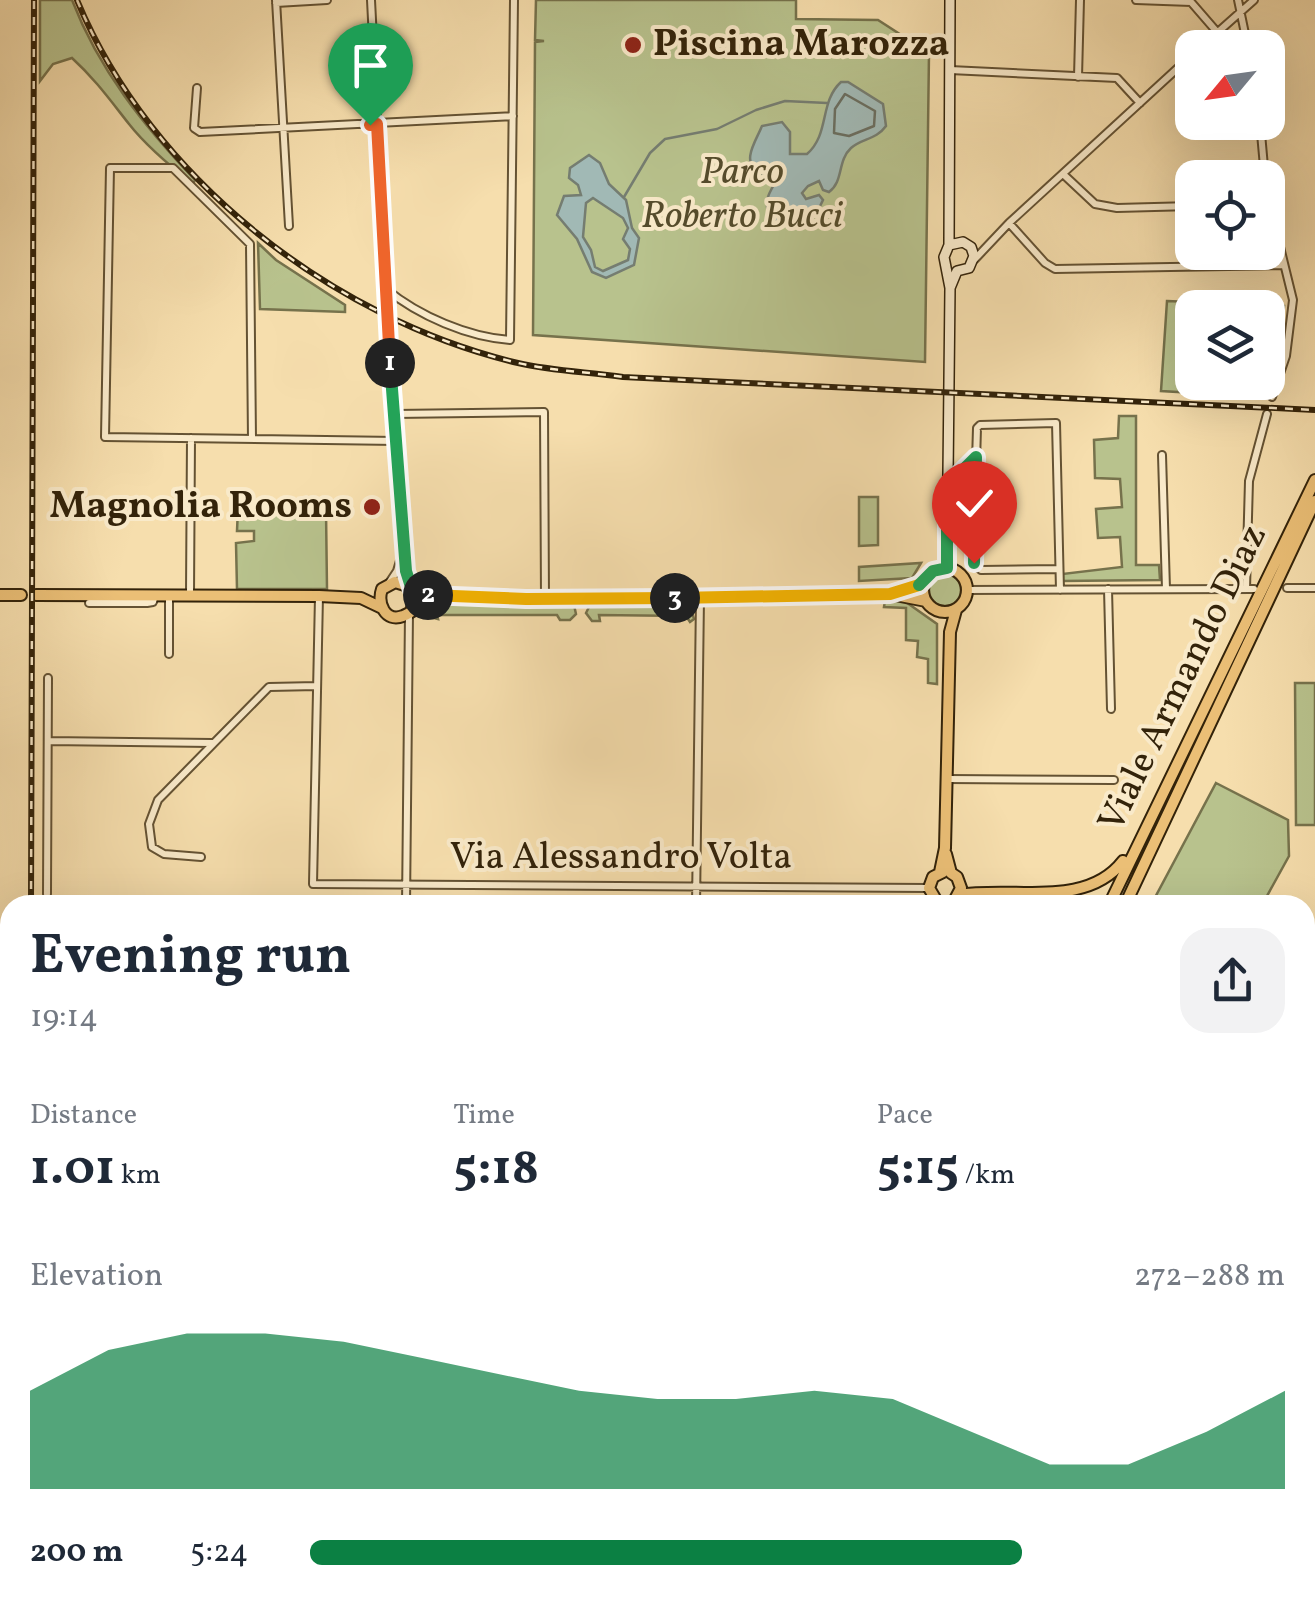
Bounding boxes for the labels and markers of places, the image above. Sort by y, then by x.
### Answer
place label: Piscina Marozza [653,19,950,72]
pin [328,23,413,126]
marker: Piscina Marozza [622,34,644,56]
pin: 1 [365,338,415,388]
pin [932,461,1017,564]
place label: Magnolia Rooms [50,481,352,534]
marker: Magnolia Rooms [361,496,383,518]
pin: 2 [403,570,453,620]
pin: 3 [650,573,700,623]

